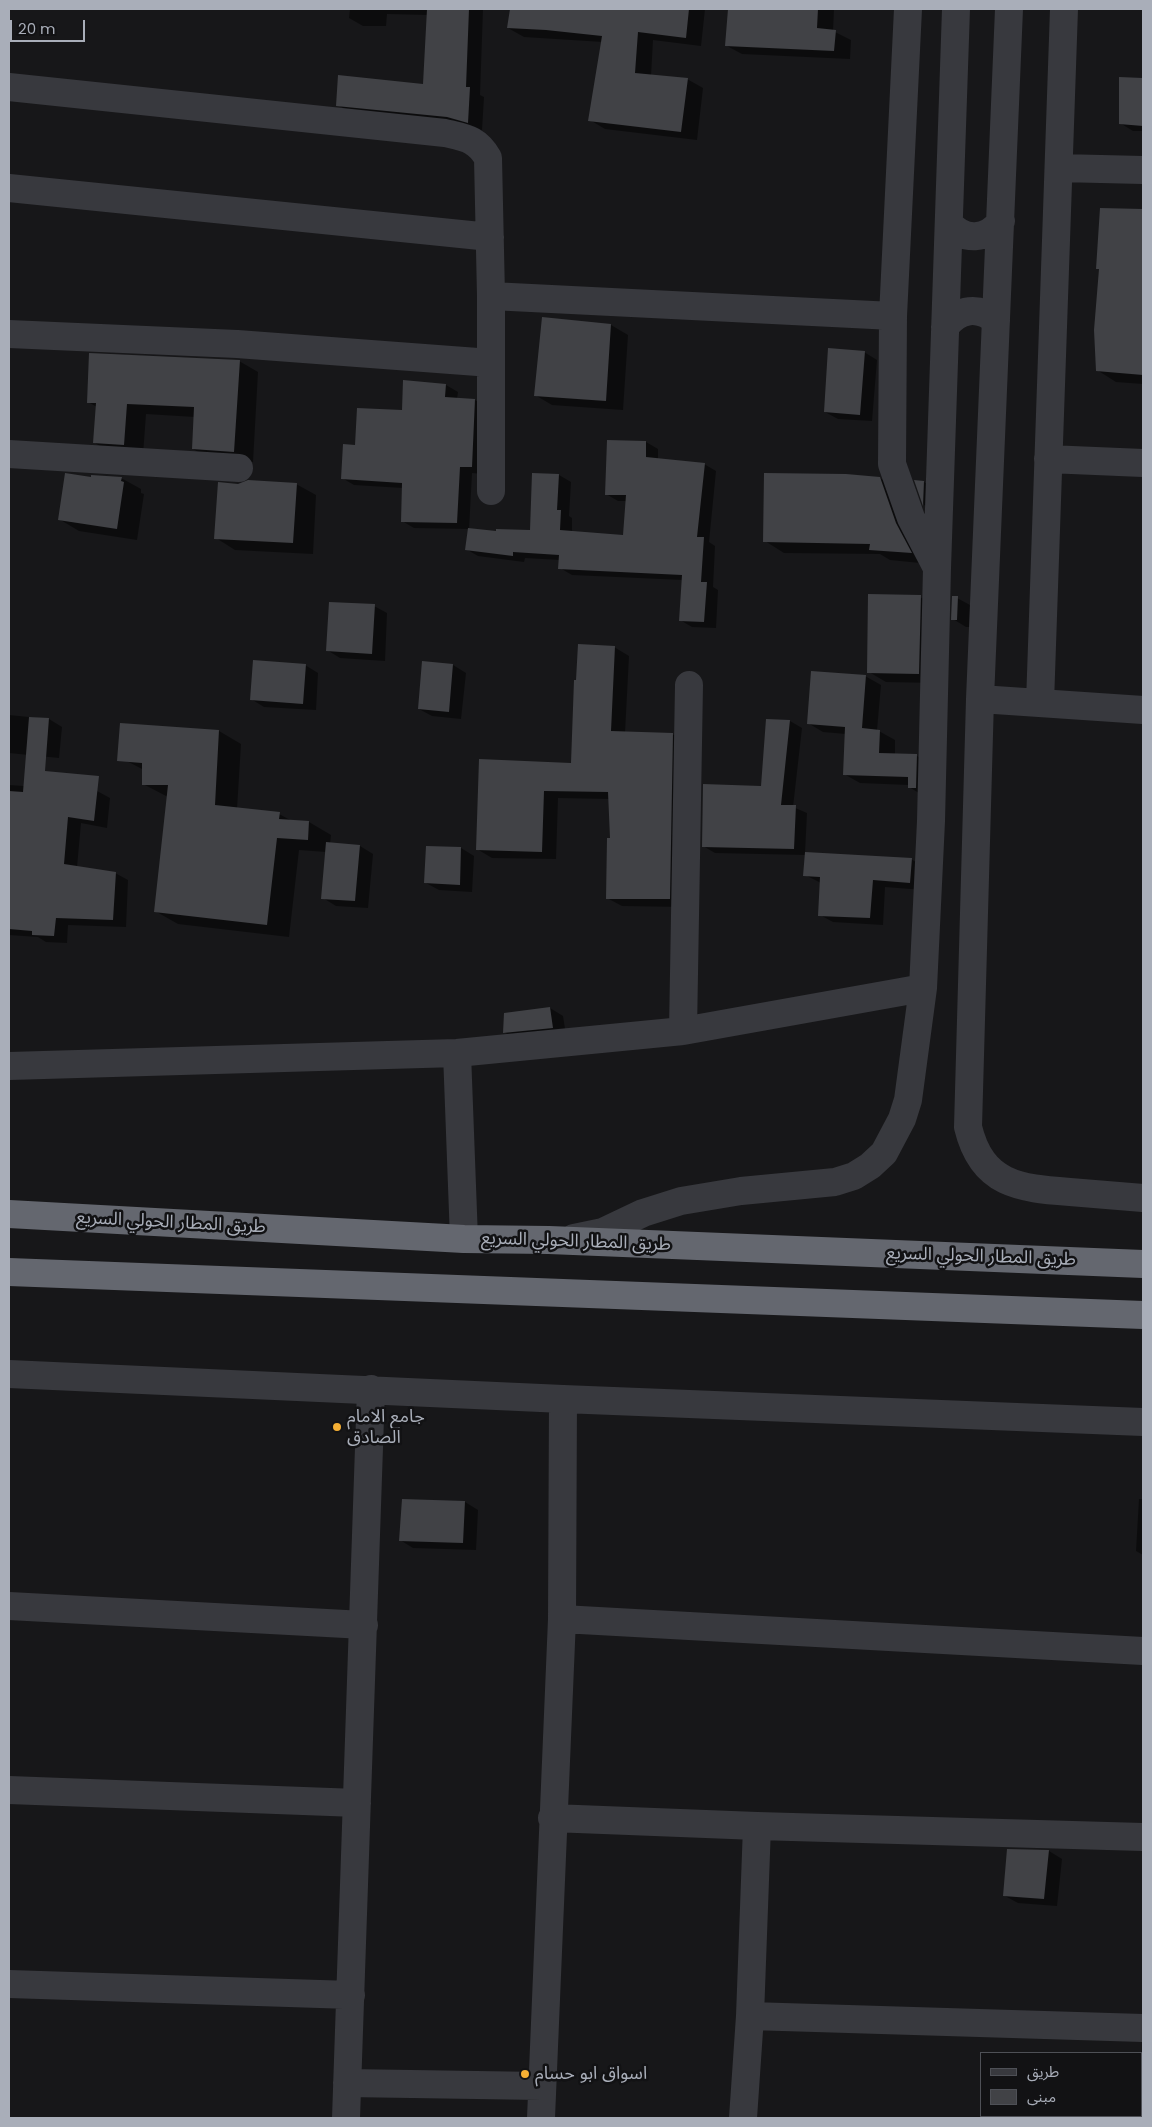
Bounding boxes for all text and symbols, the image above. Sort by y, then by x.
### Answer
scale bar [12,10,88,42]
text: 20 m [18,18,56,39]
street label: طريق المطار الحولي السريع [76,1207,266,1239]
street label: طريق المطار الحولي السريع [481,1228,671,1256]
street label: طريق المطار الحولي السريع [886,1243,1076,1271]
place label: جامع الامام الصادق [347,1406,425,1448]
marker: جامع الامام الصادق [331,1421,343,1433]
legend [980,2052,1142,2117]
text: طريق [1027,2061,1059,2082]
place label: اسواق ابو حسام [535,2063,647,2085]
marker: اسواق ابو حسام [519,2068,531,2080]
text: مبنى [1027,2086,1056,2107]

